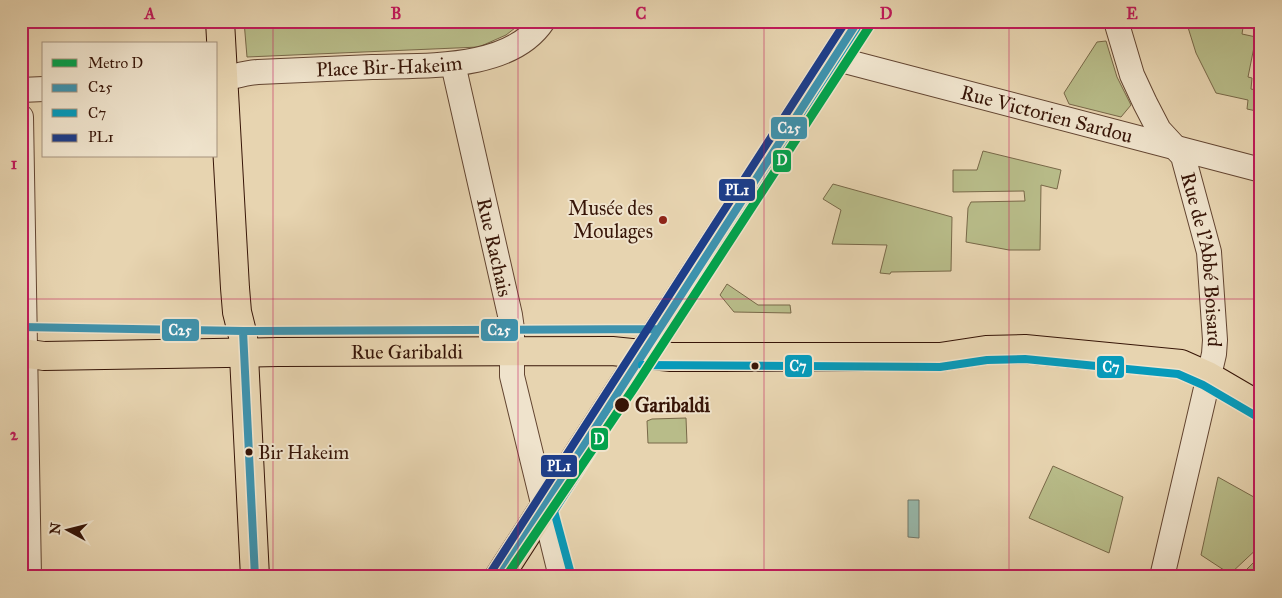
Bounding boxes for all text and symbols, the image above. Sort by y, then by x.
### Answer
text: A [144,4,156,23]
text: B [391,4,401,23]
text: C [636,4,647,23]
text: D [880,4,893,23]
text: E [1126,4,1138,23]
legend [42,42,218,158]
street label: Place Bir-Hakeim [316,51,464,81]
text: Metro D [88,54,143,72]
text: C25 [88,78,113,96]
street label: Rue Victorien Sardou [958,80,1136,148]
text: C7 [88,104,106,122]
line badge: C25 [770,116,808,140]
text: C25 [778,120,801,137]
text: PL1 [88,128,114,146]
line badge: D [772,149,792,173]
text: D [776,152,788,169]
text: 1 [11,154,18,173]
street label: Rue de l'Abbé Boisard [1176,170,1227,348]
line badge: PL1 [718,178,756,202]
text: PL1 [725,182,749,199]
street label: Rue Rachais [472,196,517,299]
place label: Musée des Moulages [568,196,653,244]
marker: Musée des Moulages [657,214,669,226]
line badge: C25 [161,318,200,342]
line badge: C25 [480,318,519,342]
text: C25 [169,322,192,339]
text: C25 [488,322,511,339]
street label: Rue Garibaldi [351,339,463,364]
line badge: C7 [784,354,813,378]
line badge: C7 [1096,355,1125,379]
text: C7 [789,358,807,375]
text: C7 [1102,359,1120,376]
unlabelled marker [750,361,760,371]
place label: Garibaldi [635,393,711,417]
marker: Garibaldi [613,396,631,414]
text: 2 [10,425,19,444]
line badge: D [590,427,609,451]
text: D [593,431,605,448]
place label: Bir Hakeim [258,441,349,464]
marker: Bir Hakeim [244,447,254,457]
line badge: PL1 [540,454,578,478]
text: PL1 [547,458,571,475]
north arrow [42,506,92,556]
text: N [46,521,65,535]

